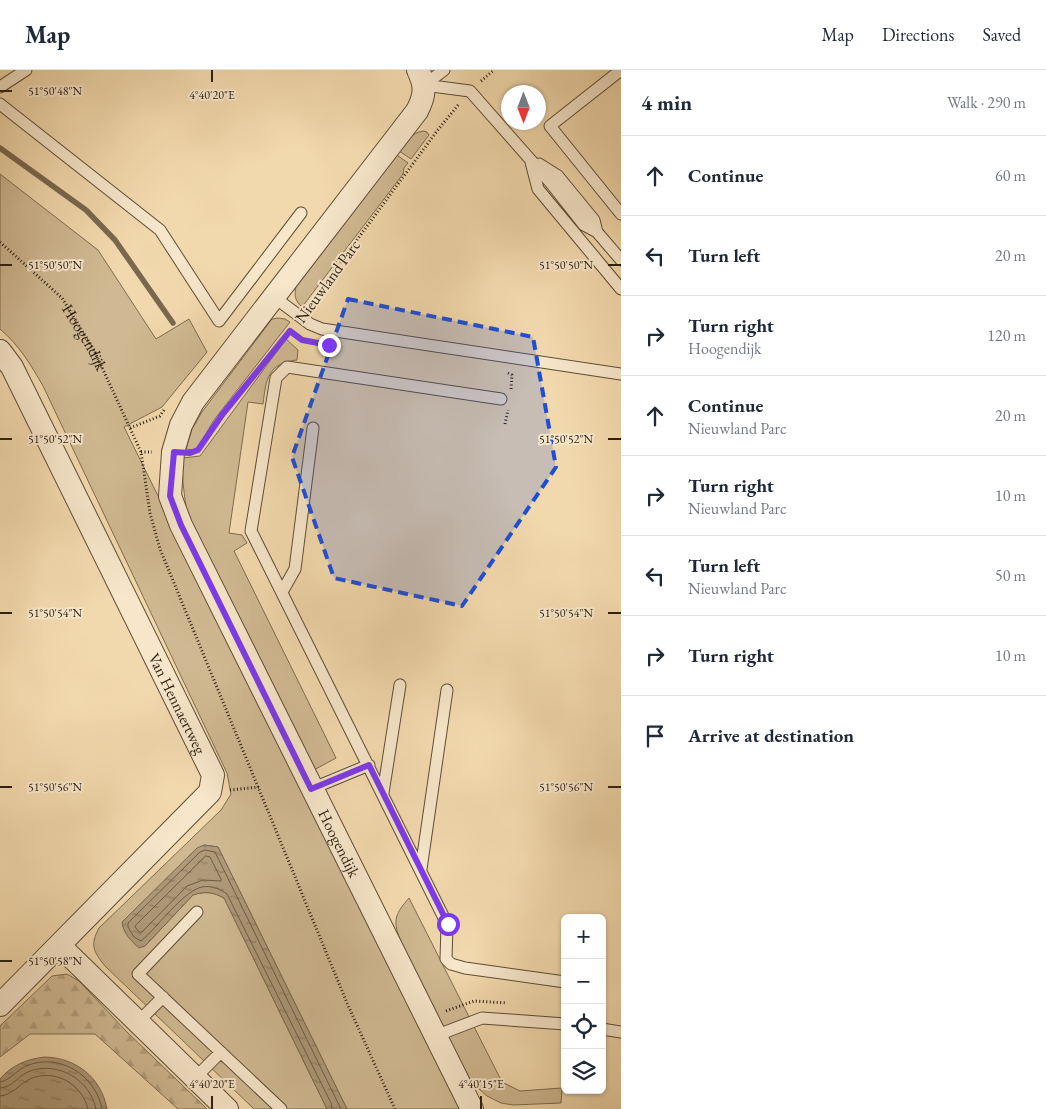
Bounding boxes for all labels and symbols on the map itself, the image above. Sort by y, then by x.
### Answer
text: 51°50'48"N [28,83,82,99]
north arrow [501,85,546,130]
text: 4°40'20"E [189,87,235,103]
street label: Nieuwland Parc [290,235,365,327]
text: 51°50'50"N [28,257,82,273]
text: 51°50'50"N [539,257,593,273]
street label: Hoogendijk [57,300,112,374]
route end [318,334,341,357]
text: 51°50'52"N [28,431,82,447]
text: 51°50'52"N [539,431,593,447]
text: 51°50'54"N [28,605,82,621]
text: 51°50'54"N [539,605,593,621]
street label: Van Hennaertweg [144,650,211,759]
text: 51°50'56"N [28,779,82,795]
text: 51°50'56"N [539,779,593,795]
street label: Hoogendijk [313,806,365,881]
route start [437,913,460,936]
text: 51°50'58"N [28,953,82,969]
text: 4°40'20"E [189,1076,235,1092]
text: 4°40'15"E [458,1076,504,1092]

